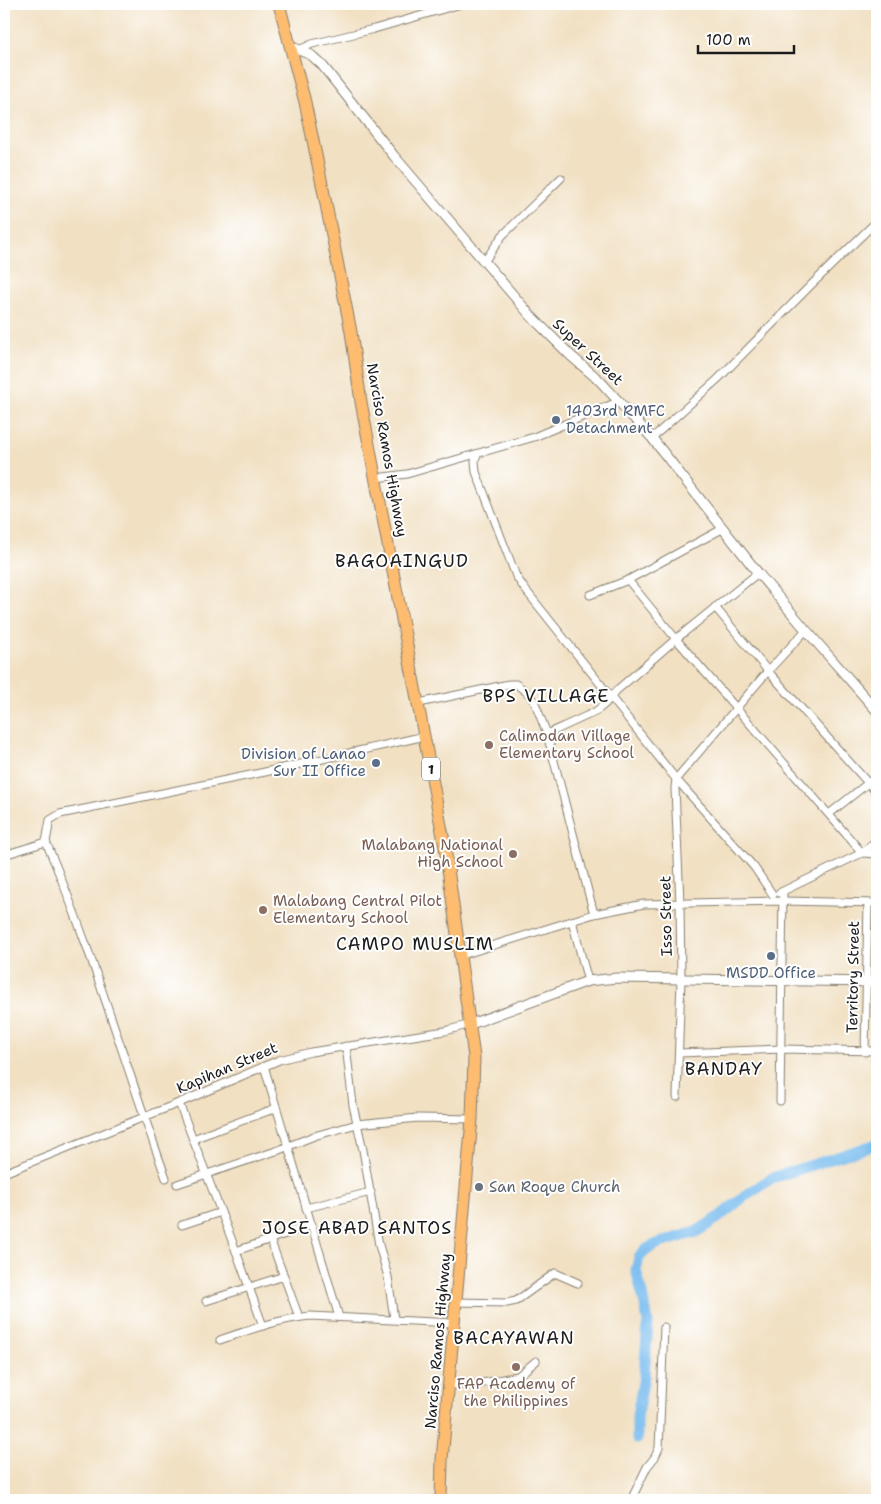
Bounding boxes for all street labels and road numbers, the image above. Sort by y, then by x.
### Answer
street label: Super Street [548,314,628,390]
street label: Narciso Ramos Highway [362,362,412,538]
road number: 1 [422,758,440,781]
street label: Isso Street [655,876,677,956]
street label: Territory Street [842,921,864,1033]
street label: Kapihan Street [173,1038,281,1098]
street label: Narciso Ramos Highway [420,1252,456,1430]

